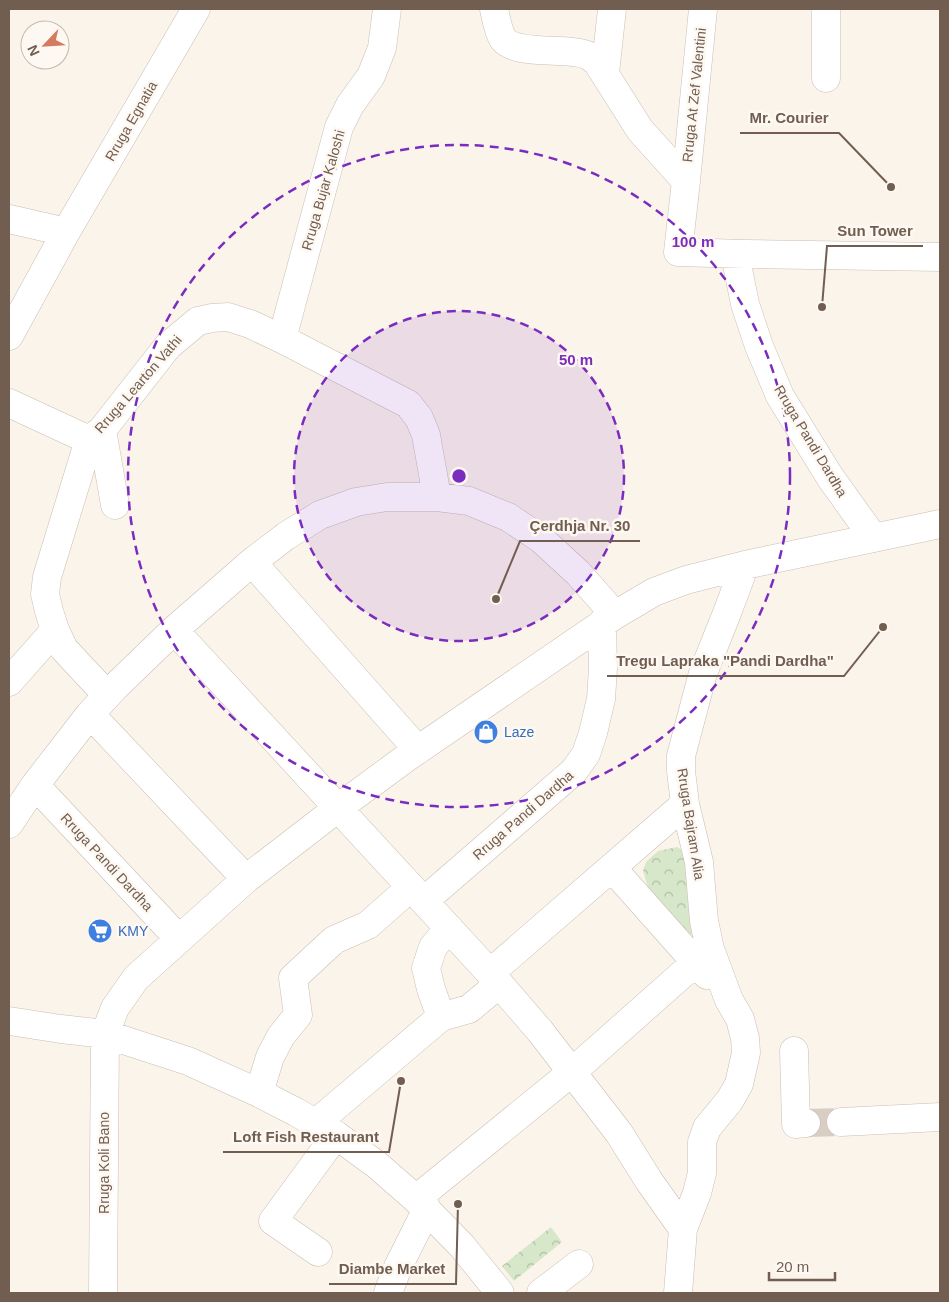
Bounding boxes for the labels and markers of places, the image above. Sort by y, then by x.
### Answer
callout: Mr. Courier [740,103,839,133]
callout: Sun Tower [827,216,923,246]
centre of rings [450,467,468,485]
callout: Çerdhja Nr. 30 [520,511,640,541]
callout: Tregu Lapraka "Pandi Dardha" [607,646,844,676]
shop icon: Laze [473,719,499,745]
place label: Laze [504,724,535,740]
supermarket icon: KMY [87,918,113,944]
place label: KMY [118,923,149,939]
callout: Loft Fish Restaurant [223,1122,389,1152]
callout: Diambe Market [329,1254,456,1284]

